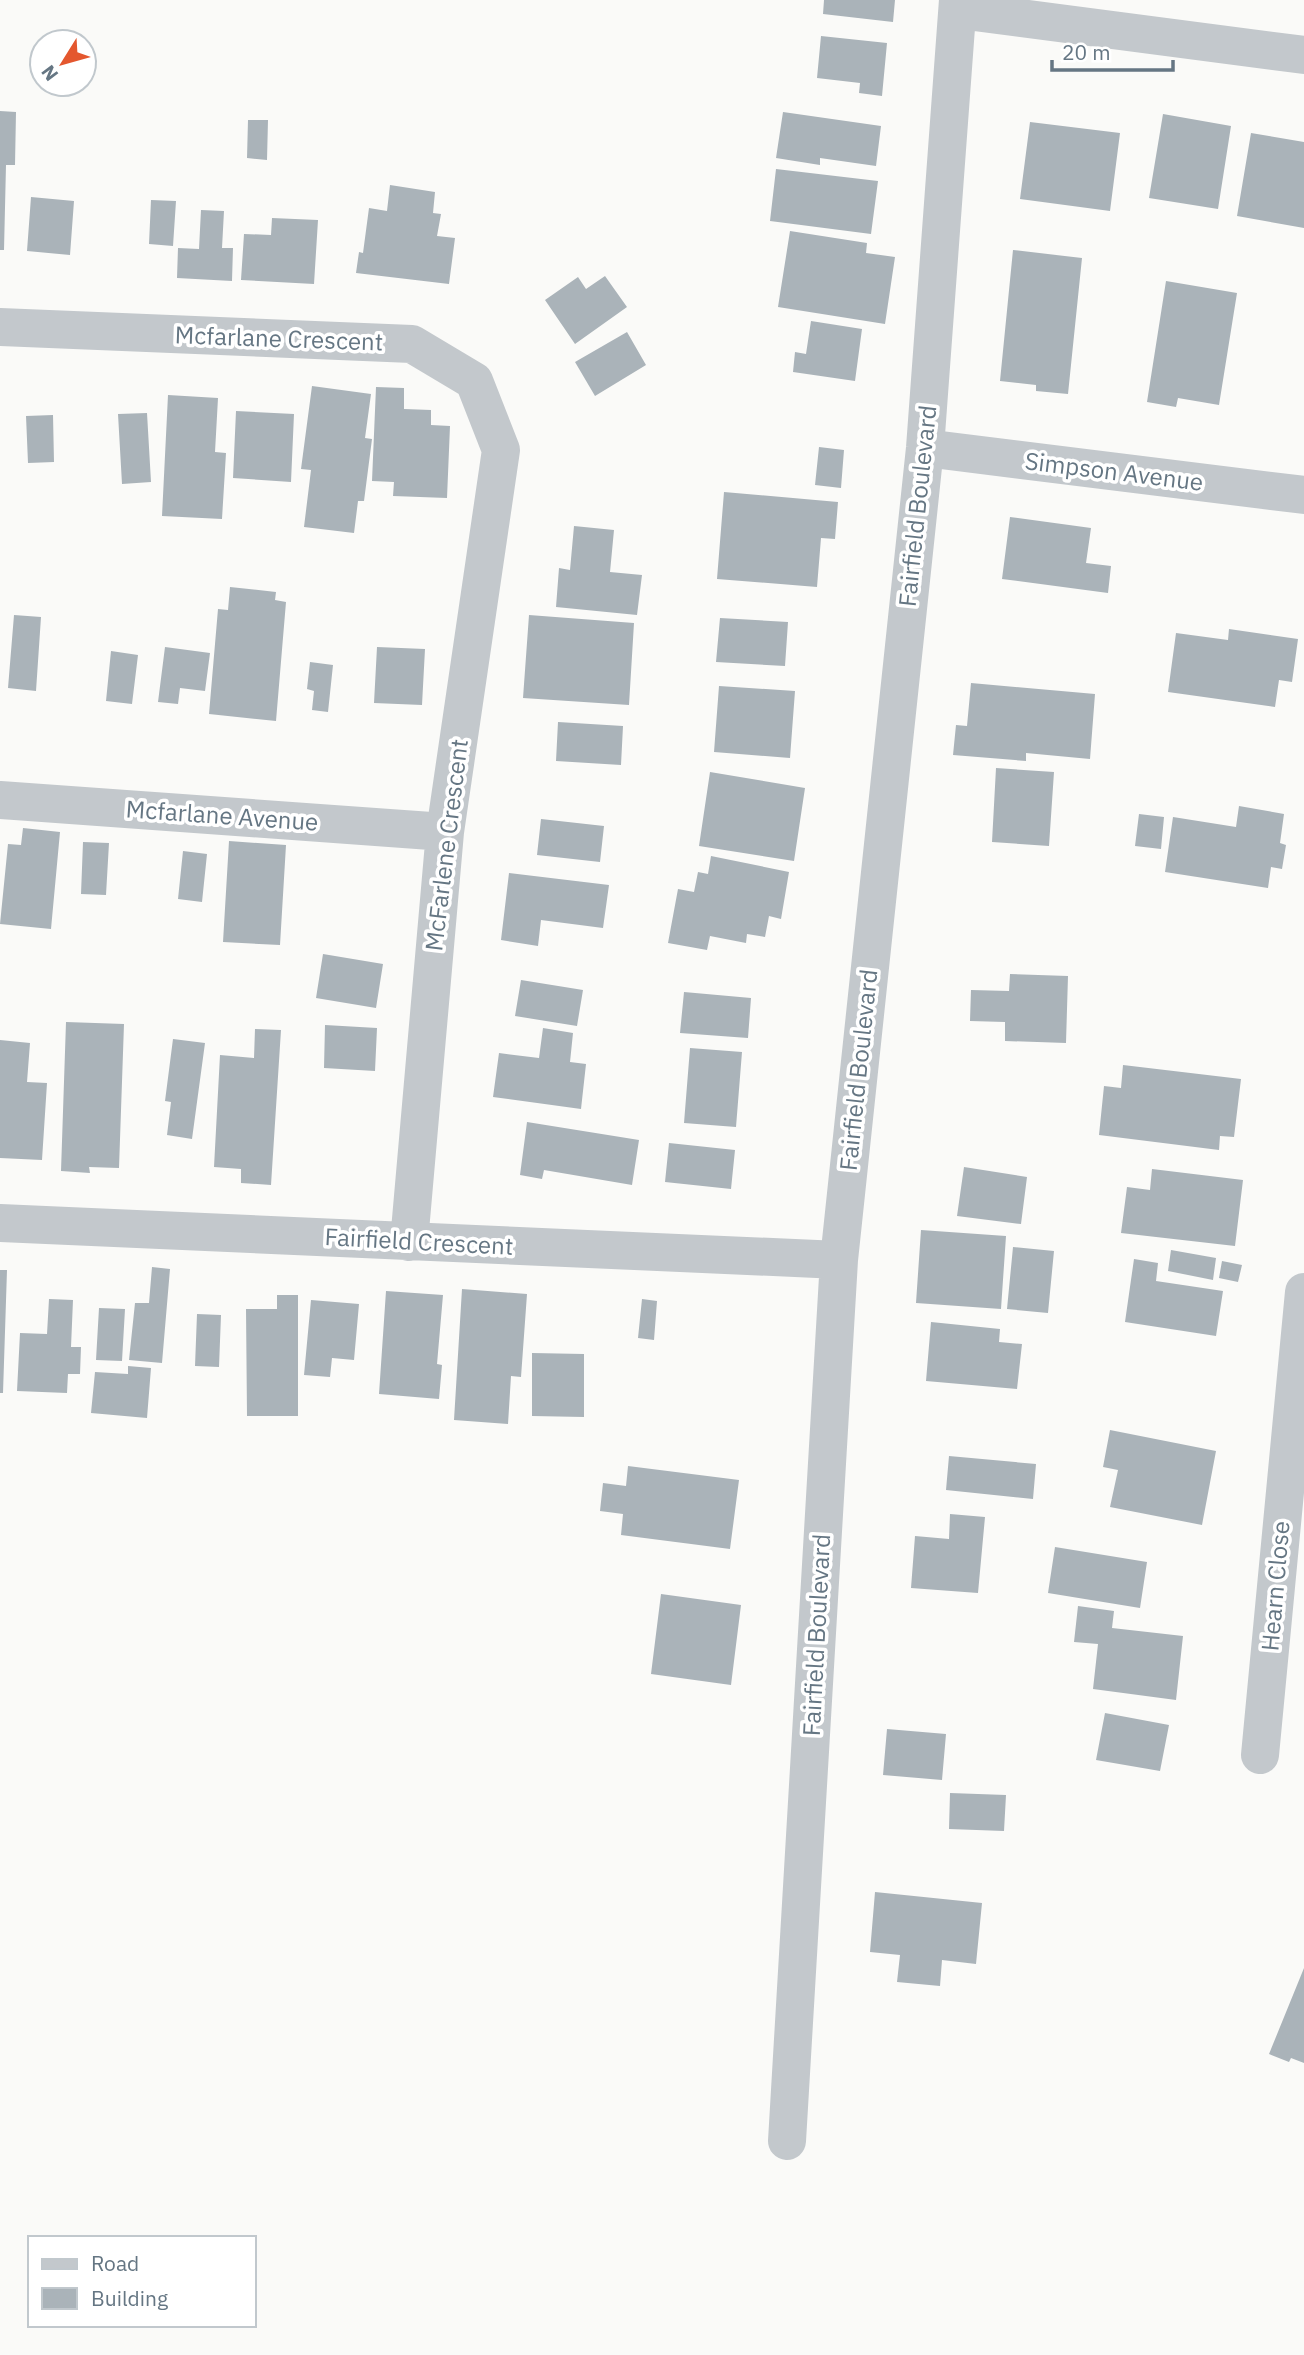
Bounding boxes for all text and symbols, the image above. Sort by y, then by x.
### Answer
north arrow [28,28,98,98]
scale bar [1052,28,1173,72]
text: 20 m [1062,38,1111,66]
text: N [36,61,63,86]
street label: Mcfarlane Crescent [174,318,384,358]
street label: Fairfield Boulevard [891,404,943,608]
street label: Simpson Avenue [1023,444,1205,498]
street label: McFarlene Crescent [417,737,475,953]
street label: Mcfarlane Avenue [125,792,319,838]
street label: Fairfield Boulevard [832,968,884,1172]
street label: Fairfield Crescent [324,1220,514,1262]
street label: Hearn Close [1253,1519,1297,1652]
street label: Fairfield Boulevard [795,1533,837,1737]
legend [28,2236,256,2327]
text: Road [91,2249,139,2277]
text: Building [91,2284,168,2312]

